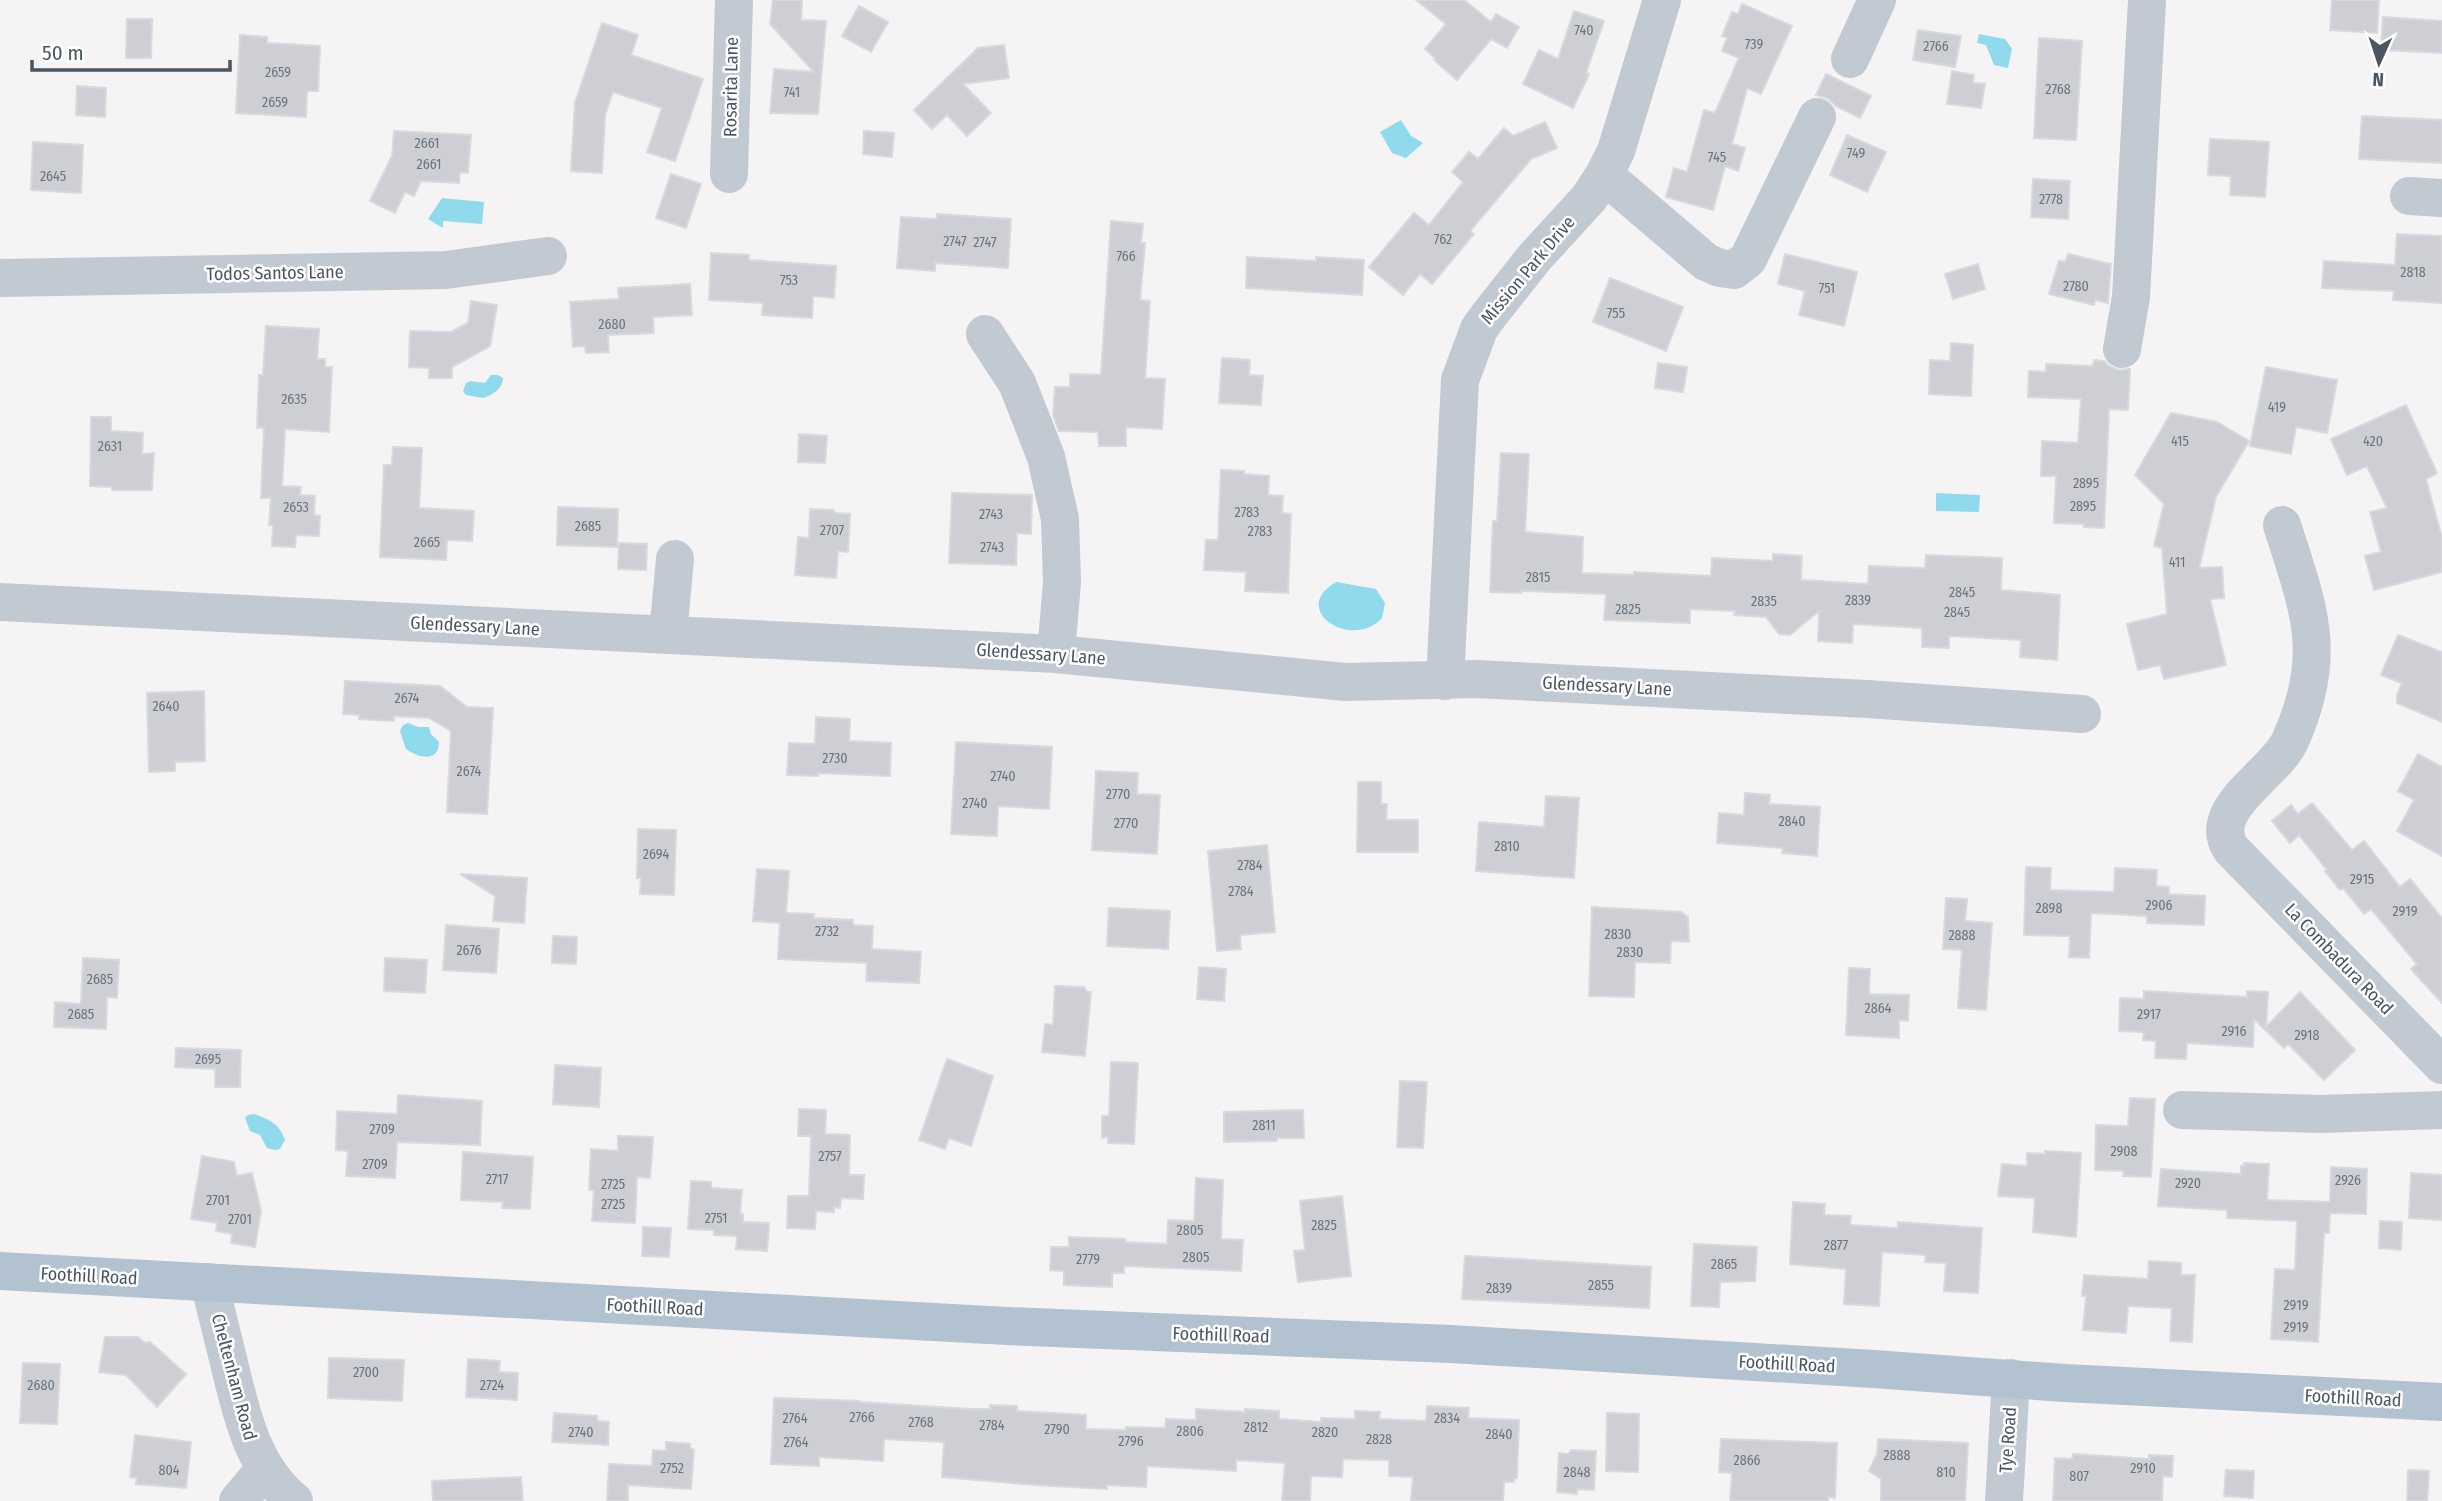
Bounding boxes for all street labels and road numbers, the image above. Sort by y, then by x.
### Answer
street label: Rosarita Lane [719,37,743,137]
street label: Mission Park Drive [1476,211,1580,329]
street label: Todos Santos Lane [206,261,344,285]
street label: Glendessary Lane [410,612,540,640]
street label: Glendessary Lane [976,639,1106,669]
street label: Glendessary Lane [1542,672,1672,700]
street label: La Combadura Road [2280,899,2398,1019]
street label: Foothill Road [40,1262,138,1290]
street label: Foothill Road [606,1293,704,1321]
street label: Cheltenham Road [207,1311,261,1443]
street label: Foothill Road [1172,1322,1270,1348]
street label: Foothill Road [1738,1350,1836,1378]
street label: Foothill Road [2304,1384,2402,1412]
street label: Tye Road [1995,1406,2021,1474]

